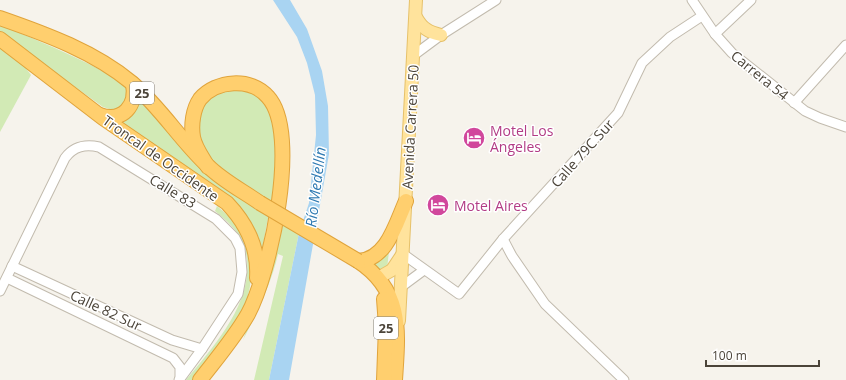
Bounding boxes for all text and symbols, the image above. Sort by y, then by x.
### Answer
street label: Carrera 54 [727,46,793,104]
street label: Avenida Carrera 50 [397,64,423,190]
road number: 25 [130,82,154,104]
street label: Troncal de Occidente [99,111,223,205]
street label: Calle 79C Sur [546,115,618,191]
place label: Motel Los Ángeles [490,121,554,156]
hotel icon: Motel Los Ángeles [461,125,487,151]
water label: Río Medellín [300,146,330,228]
street label: Calle 83 [146,170,200,212]
hotel icon: Motel Aires [425,192,451,218]
place label: Motel Aires [454,196,528,215]
street label: Calle 82 Sur [67,285,145,335]
road number: 25 [374,317,398,339]
scale bar [706,342,819,368]
text: 100 m [712,347,747,364]

